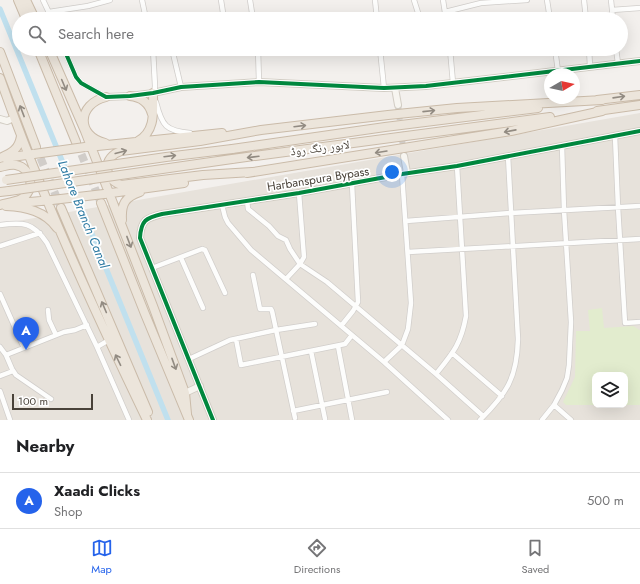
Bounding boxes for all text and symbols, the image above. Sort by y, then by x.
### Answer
search box [12,12,628,56]
icon: search [26,23,48,45]
text: Search here [58,23,134,45]
north arrow [544,68,580,104]
one-way arrow [61,78,68,90]
one-way arrow [612,93,625,101]
one-way arrow [18,105,26,117]
one-way arrow [422,108,435,115]
one-way arrow [293,122,306,130]
one-way arrow [504,127,517,135]
street label: لاہور رنگ روڈ [289,135,351,161]
one-way arrow [115,148,128,155]
one-way arrow [375,148,388,156]
one-way arrow [163,152,176,160]
one-way arrow [247,153,260,161]
water label: Lahore Branch Canal [53,157,114,272]
street label: Harbanspura Bypass [266,162,370,196]
your location [382,162,402,182]
one-way arrow [125,236,133,248]
one-way arrow [99,301,107,313]
pin: A [13,317,39,350]
one-way arrow [114,354,121,366]
one-way arrow [171,358,179,370]
map controls [592,372,628,408]
button: layers [592,372,628,408]
scale bar [12,392,93,411]
text: 100 m [18,393,48,409]
text: Nearby [16,434,74,458]
text: Xaadi Clicks [54,480,140,502]
text: A [24,491,34,510]
text: 500 m [587,491,624,510]
text: Shop [54,502,82,521]
tab: Map [91,537,113,577]
tab: Directions [294,537,340,577]
tab: Saved [522,537,549,577]

